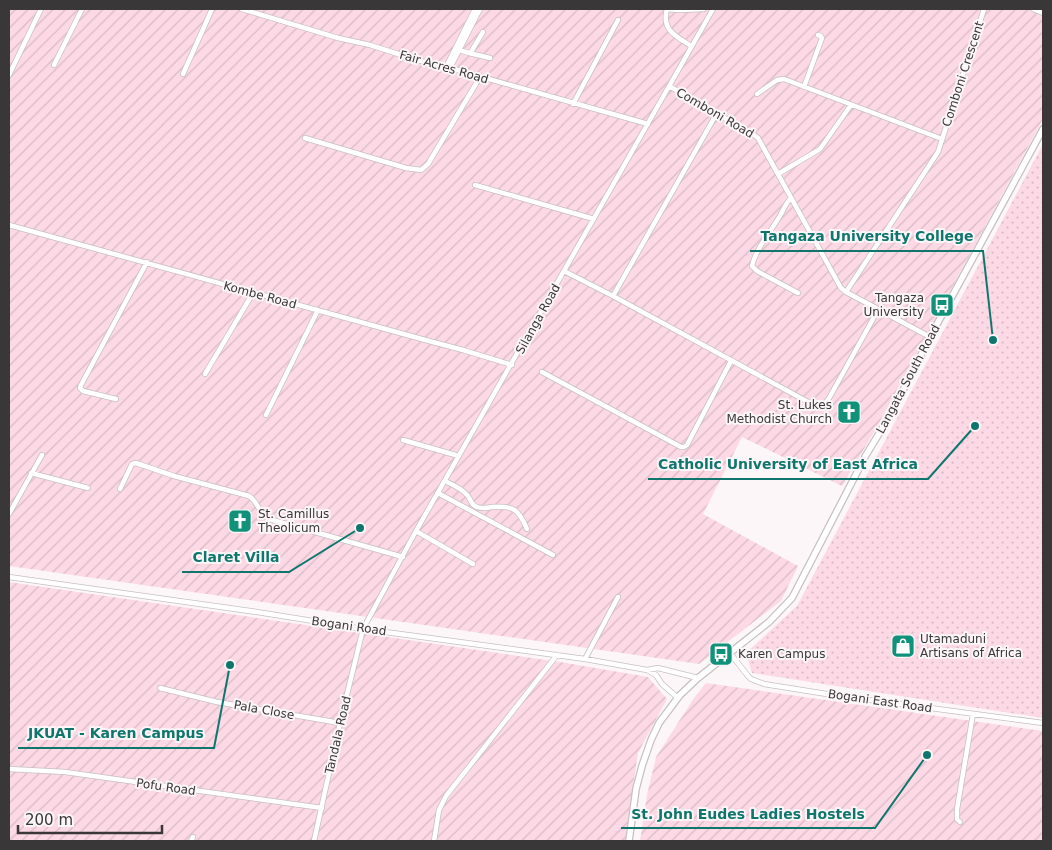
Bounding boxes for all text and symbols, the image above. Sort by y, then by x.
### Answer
street label: Comboni Crescent [939,19,987,129]
street label: Fair Acres Road [398,48,490,86]
street label: Comboni Road [674,85,756,141]
callout: Tangaza University College [750,222,983,251]
text: Tangaza University College [760,228,974,244]
street label: Kombe Road [222,279,298,311]
street label: Silanga Road [513,281,563,357]
place label: Tangaza University [863,291,924,319]
bus stop icon: Tangaza University [929,292,955,318]
street label: Langata South Road [873,322,943,436]
place label: St. Lukes Methodist Church [726,398,832,426]
church icon: St. Lukes Methodist Church [836,399,862,425]
callout: Catholic University of East Africa [648,450,928,479]
text: Catholic University of East Africa [658,456,918,472]
place label: St. Camillus Theolicum [257,507,329,535]
church icon: St. Camillus Theolicum [227,508,253,534]
callout: Claret Villa [182,543,289,572]
text: Claret Villa [193,549,279,565]
street label: Bogani Road [311,614,387,638]
place label: Utamaduni Artisans of Africa [920,632,1022,660]
shop icon: Utamaduni Artisans of Africa [890,633,916,659]
bus stop icon: Karen Campus [708,641,734,667]
place label: Karen Campus [738,647,825,661]
street label: Bogani East Road [827,687,933,715]
street label: Tandala Road [322,695,354,776]
street label: Pala Close [233,698,295,722]
callout: JKUAT - Karen Campus [18,719,214,748]
text: JKUAT - Karen Campus [27,725,204,741]
street label: Pofu Road [135,776,197,798]
callout: St. John Eudes Ladies Hostels [621,799,875,828]
scale bar [18,802,161,834]
text: St. John Eudes Ladies Hostels [631,806,865,822]
text: 200 m [25,811,73,829]

